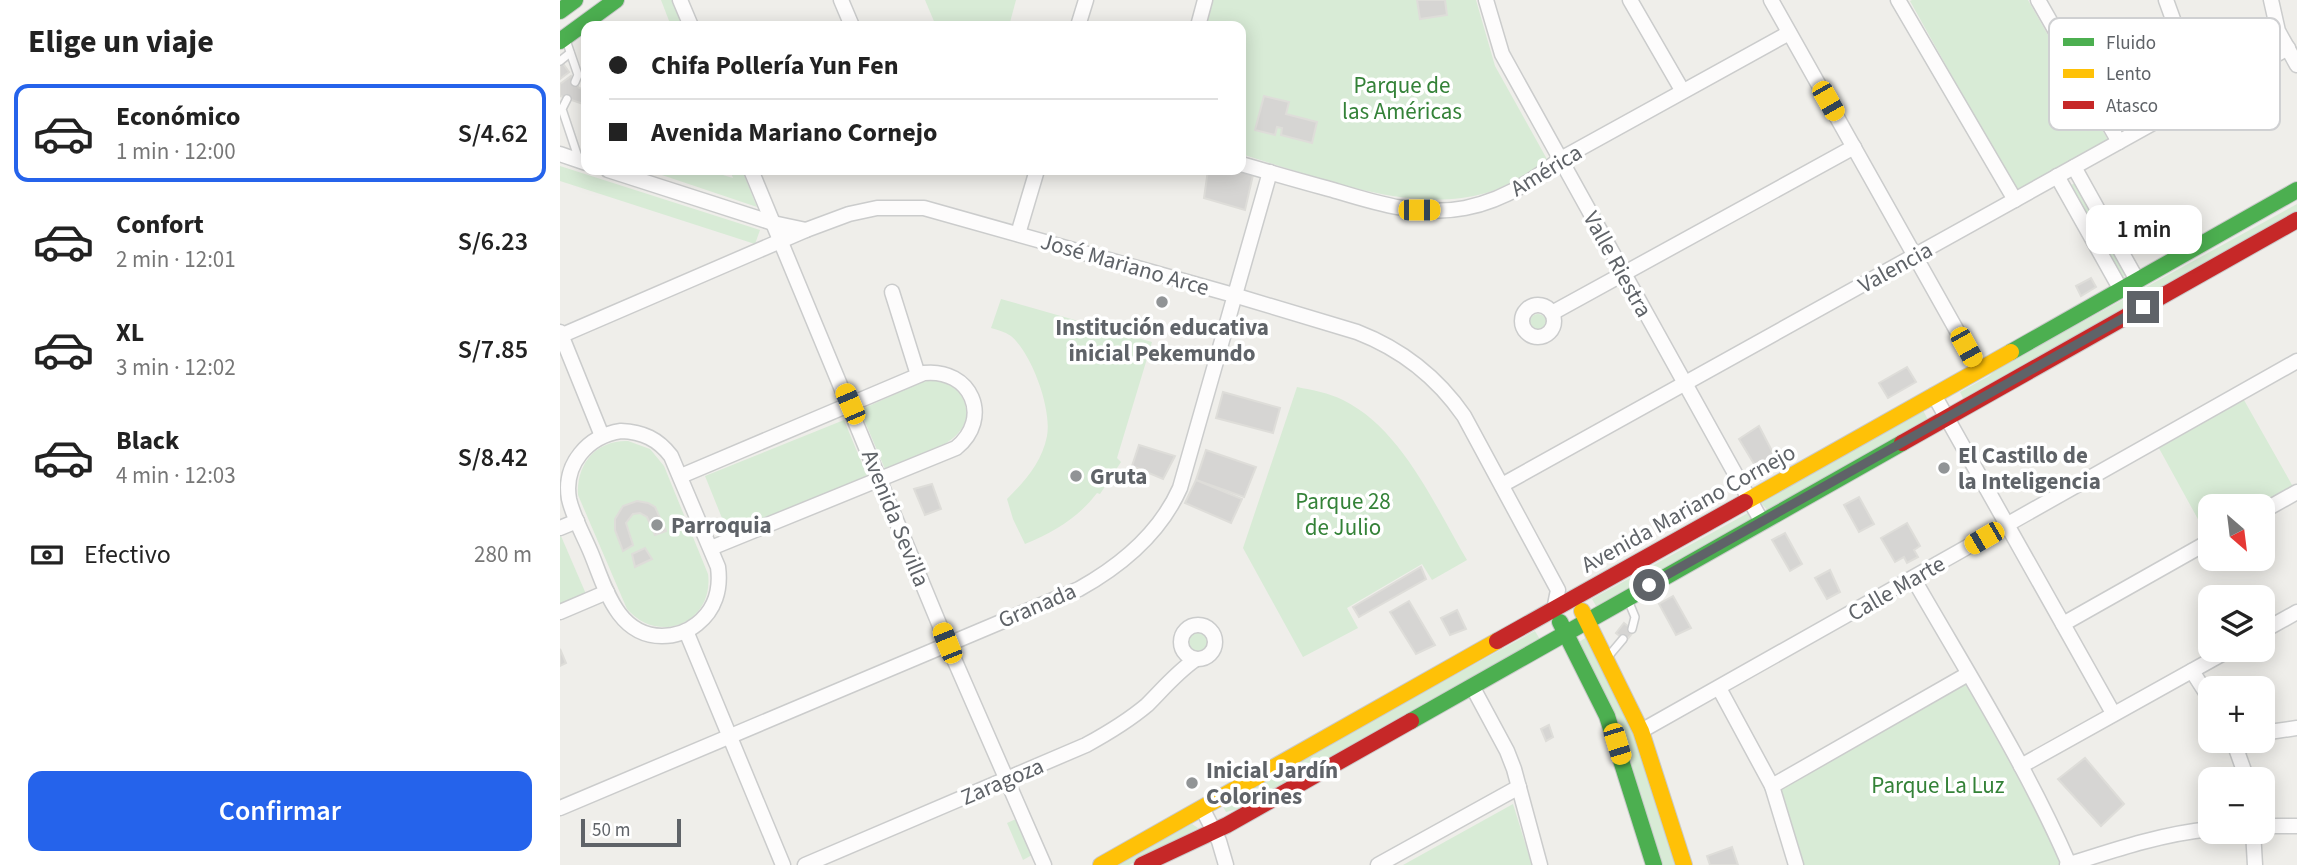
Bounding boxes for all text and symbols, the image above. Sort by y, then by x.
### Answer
legend [2049,18,2280,130]
text: Elige un viaje [28,19,214,65]
text: Fluido [2106,30,2156,57]
text: Chifa Pollería Yun Fen [651,47,899,84]
text: Lento [2106,61,2151,88]
park label: Parque de las Américas [1342,69,1462,128]
car [1809,78,1848,124]
text: Atasco [2106,93,2158,120]
text: Económico [116,98,241,135]
icon: car [32,102,95,165]
text: Avenida Mariano Cornejo [651,114,937,151]
text: S/4.62 [458,115,528,152]
text: 1 min · 12:00 [116,135,236,168]
street label: América [1504,136,1588,205]
car [1399,200,1441,221]
street label: Valle Riestra [1575,205,1660,323]
callout: 1 min [2085,205,2201,254]
text: Confort [116,206,204,243]
icon: car [32,210,95,273]
text: 1 min [2117,213,2171,246]
text: S/6.23 [458,223,528,260]
street label: José Mariano Arce [1037,225,1213,304]
street label: Valencia [1852,233,1938,301]
text: 2 min · 12:01 [116,243,236,276]
route end [2127,291,2159,323]
marker: Institución educativa inicial Pekemundo [1154,294,1170,310]
place label: Institución educativa inicial Pekemundo [1055,311,1269,370]
text: XL [116,314,144,351]
icon: car [32,318,95,381]
car [1947,324,1986,370]
text: S/7.85 [458,331,528,368]
text: 3 min · 12:02 [116,351,236,384]
car [833,381,868,427]
text: Black [116,422,179,459]
icon: car [32,426,95,489]
street label: Avenida Mariano Cornejo [1575,436,1801,581]
text: S/8.42 [458,439,528,476]
place label: El Castillo de la Inteligencia [1958,439,2101,498]
street label: Avenida Sevilla [853,445,938,592]
text: 4 min · 12:03 [116,459,236,492]
place label: Gruta [1090,460,1147,493]
marker: El Castillo de la Inteligencia [1936,460,1952,476]
marker: Gruta [1068,468,1084,484]
park label: Parque 28 de Julio [1295,485,1391,544]
north arrow [2198,494,2275,570]
map controls [2198,494,2275,844]
place label: Parroquia [671,509,772,542]
marker: Parroquia [649,517,665,533]
car [1961,518,2008,558]
icon: cash [28,536,66,574]
text: Efectivo [84,536,171,573]
text: 280 m [474,538,532,571]
street label: Calle Marte [1841,547,1951,630]
route start [1633,569,1665,601]
street label: Granada [993,574,1081,637]
button: layers [2198,585,2275,662]
car [930,620,965,666]
button: + [2198,676,2275,753]
car [1601,721,1634,767]
street label: Zaragoza [956,749,1049,814]
place label: Inicial Jardín Colorines [1206,754,1338,813]
button: − [2198,767,2275,844]
park label: Parque La Luz [1871,769,2005,802]
button: Confirmar [28,771,532,851]
marker: Inicial Jardín Colorines [1184,775,1200,791]
scale bar [581,816,681,848]
text: 50 m [592,817,630,844]

